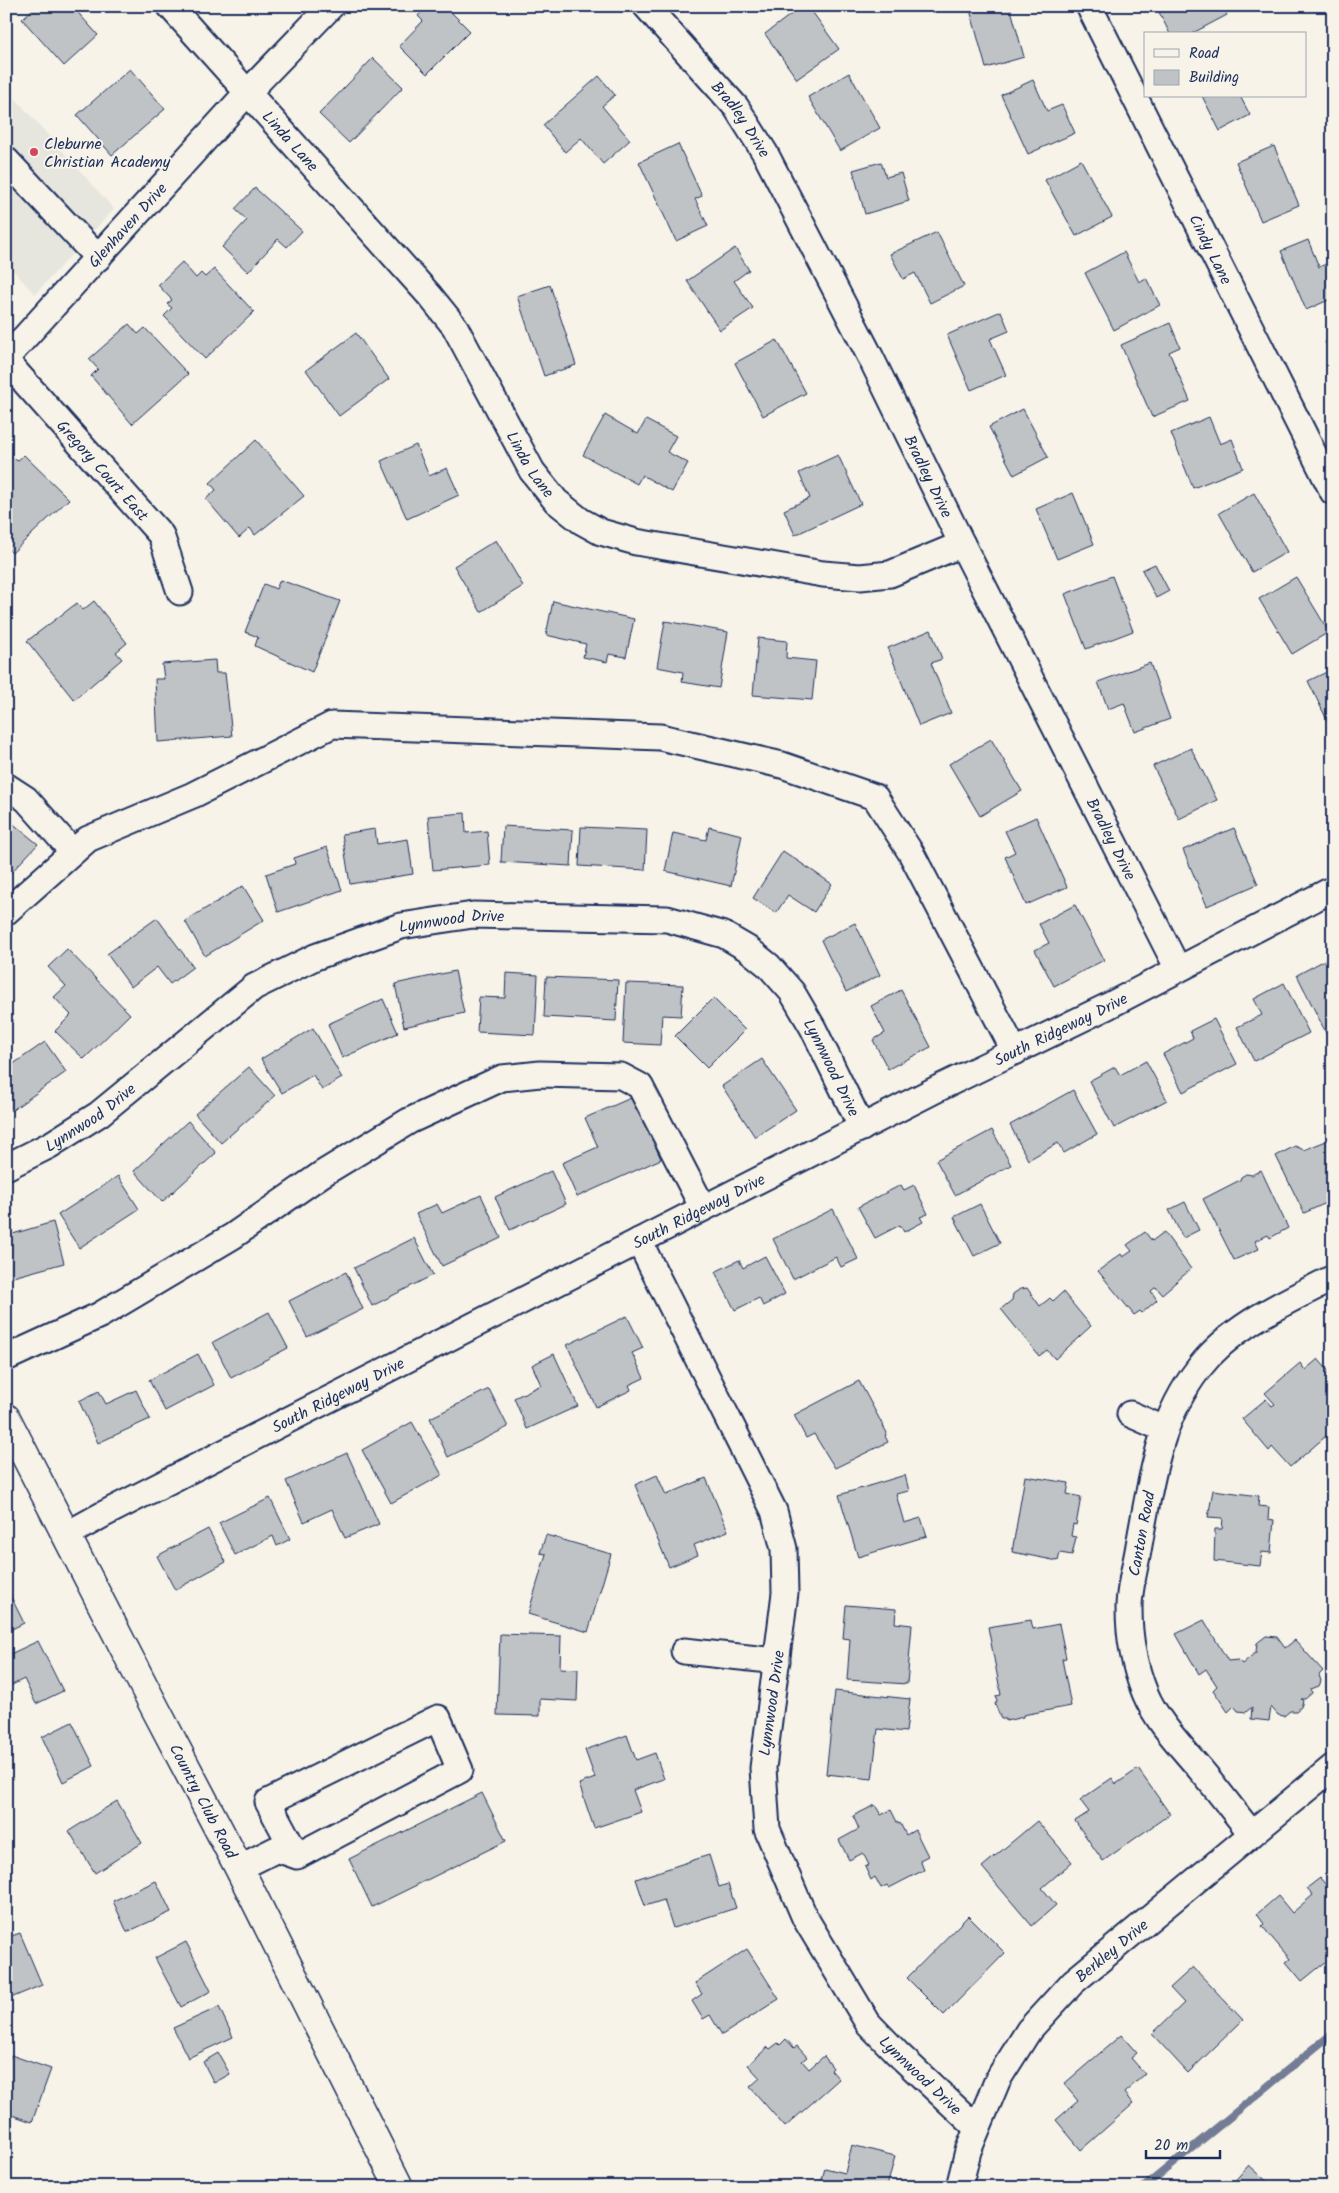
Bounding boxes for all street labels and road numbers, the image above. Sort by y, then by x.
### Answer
street label: Bradley Drive [704,76,776,163]
street label: Linda Lane [255,105,324,178]
street label: Glenhaven Drive [83,178,174,274]
street label: Cindy Lane [1182,210,1238,289]
street label: Gregory Court East [50,415,155,528]
street label: Linda Lane [499,427,560,504]
street label: Bradley Drive [897,431,958,523]
street label: Bradley Drive [1079,794,1142,885]
street label: Lynnwood Drive [397,904,505,940]
street label: South Ridgeway Drive [990,987,1133,1074]
street label: Lynnwood Drive [796,1014,866,1121]
street label: Lynnwood Drive [41,1078,142,1159]
street label: South Ridgeway Drive [629,1168,770,1256]
street label: South Ridgeway Drive [268,1352,409,1440]
street label: Canton Road [1122,1488,1163,1579]
street label: Lynnwood Drive [753,1649,792,1758]
street label: Country Club Road [162,1740,243,1864]
street label: Berkley Drive [1070,1914,1154,1989]
street label: Lynnwood Drive [872,2030,967,2122]

